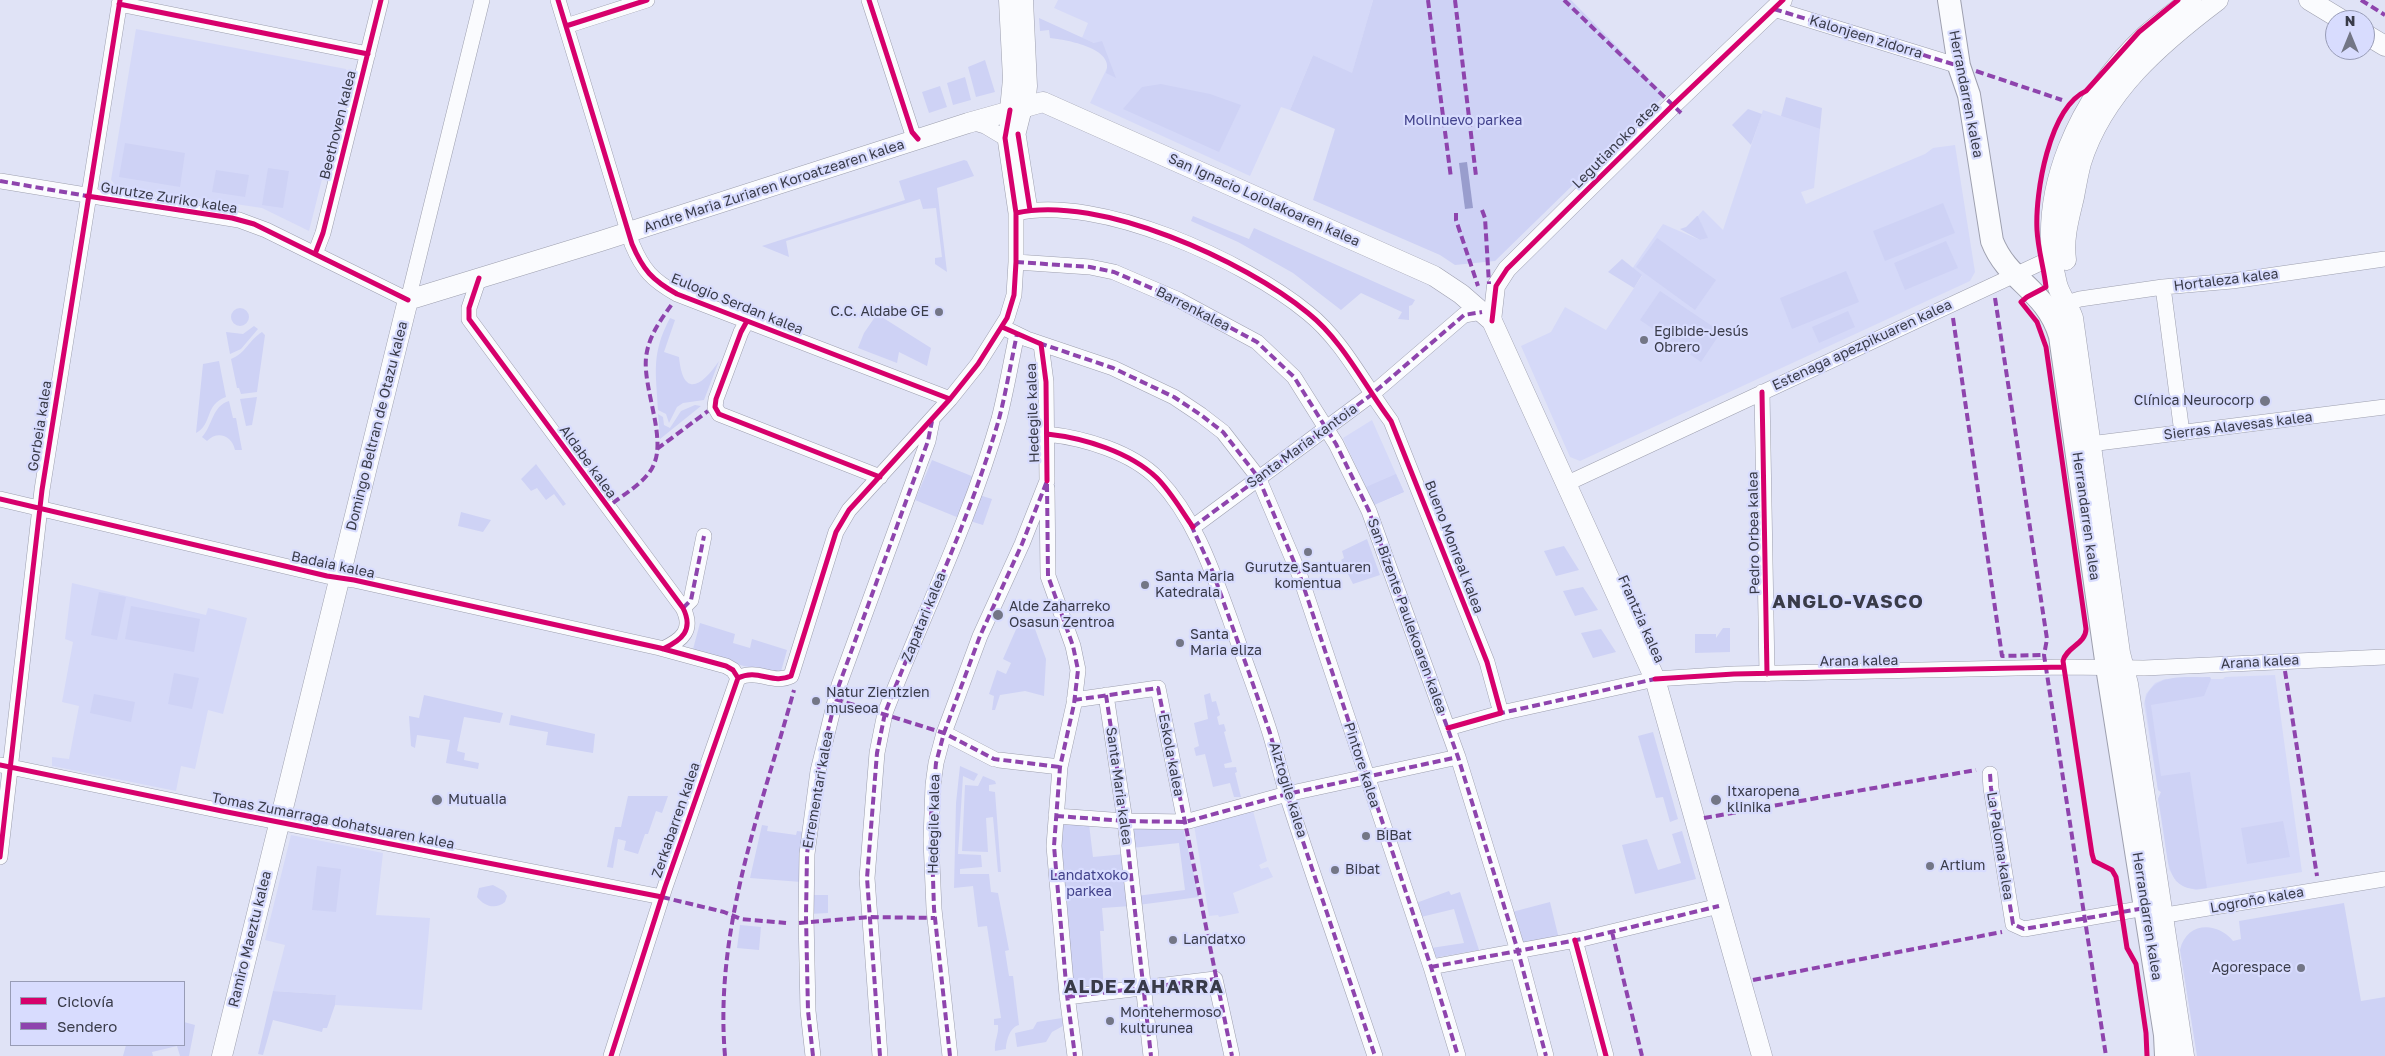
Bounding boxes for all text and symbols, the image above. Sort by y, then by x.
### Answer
north arrow [2325,10,2375,60]
street label: Kalonjeen zidorra [1807,12,1925,62]
text: N [2345,12,2355,29]
street label: Herrandarren kalea [1945,29,1987,159]
street label: Beethoven kalea [316,69,360,181]
street label: Legutianoko atea [1569,98,1663,192]
park label: Molinuevo parkea [1404,113,1522,129]
street label: Andre Maria Zuriaren Koroatzearen kalea [641,136,907,236]
street label: San Ignacio Loiolakoaren kalea [1166,150,1362,250]
street label: Gurutze Zuriko kalea [99,179,239,217]
street label: Hortaleza kalea [2173,265,2279,295]
street label: Eulogio Serdan kalea [668,270,806,338]
street label: Barrenkalea [1153,283,1233,335]
street label: Estenaga apezpikuaren kalea [1770,296,1954,394]
place label: C.C. Aldabe GE [830,304,929,320]
marker: C.C. Aldabe GE [933,306,945,318]
street label: Domingo Beltran de Otazu kalea [343,319,411,533]
place label: Egibide-Jesús Obrero [1654,324,1748,357]
marker: Egibide-Jesús Obrero [1638,334,1650,346]
street label: Hedegile kalea [1023,363,1043,463]
street label: Gorbeia kalea [25,379,55,473]
place label: Clínica Neurocorp [2134,393,2254,409]
marker: Clínica Neurocorp [2258,394,2272,408]
street label: Santa Maria kantoia [1243,400,1361,492]
street label: Sierras Alavesas kalea [2163,409,2313,443]
street label: Aldabe kalea [556,422,620,502]
street label: Herrandarren kalea [2069,451,2103,581]
street label: Pedro Orbea kalea [1745,471,1763,595]
street label: Bueno Monreal kalea [1421,478,1487,616]
street label: San Bizente Paulekoaren kalea [1364,516,1450,716]
marker: Gurutze Santuaren komentua [1302,546,1314,558]
street label: Badaia kalea [290,548,376,582]
place label: Gurutze Santuaren komentua [1245,560,1371,592]
place label: Santa Maria Katedrala [1155,569,1234,602]
street label: Zapatari kalea [898,570,950,664]
street label: Frantzia kalea [1614,573,1668,665]
marker: Santa Maria Katedrala [1139,579,1151,591]
district label: ANGLO-VASCO [1771,591,1925,613]
place label: Alde Zaharreko Osasun Zentroa [1009,599,1115,632]
marker: Alde Zaharreko Osasun Zentroa [991,608,1005,622]
place label: Santa Maria eliza [1190,627,1262,660]
marker: Santa Maria eliza [1174,637,1186,649]
street label: Arana kalea [1820,652,1898,670]
street label: Arana kalea [2220,652,2300,672]
place label: Natur Zientzien museoa [826,685,930,718]
marker: Natur Zientzien museoa [810,695,822,707]
street label: Eskola kalea [1155,712,1187,798]
street label: Pintore kalea [1340,720,1384,810]
street label: Santa Maria kalea [1102,726,1136,846]
street label: Errementari kalea [799,730,837,850]
street label: Aiztogile kalea [1266,740,1310,840]
street label: Zerkabarren kalea [648,760,704,880]
street label: Hedegile kalea [925,774,943,874]
place label: Itxaropena klinika [1727,784,1800,816]
street label: Tomas Zumarraga dohatsuaren kalea [210,789,456,853]
street label: La Paloma kalea [1983,791,2017,901]
place label: Mutualia [448,792,507,808]
marker: Mutualia [430,793,444,807]
marker: Itxaropena klinika [1709,793,1723,807]
place label: BiBat [1376,828,1412,844]
marker: BiBat [1360,830,1372,842]
street label: Herrandarren kalea [2129,851,2165,981]
place label: Artium [1940,858,1985,874]
marker: Artium [1924,860,1936,872]
place label: Bibat [1345,862,1380,878]
marker: Bibat [1329,864,1341,876]
park label: Landatxoko parkea [1050,868,1128,900]
street label: Ramiro Maeztu kalea [225,869,275,1009]
street label: Logroño kalea [2209,883,2305,917]
place label: Landatxo [1183,932,1246,948]
marker: Landatxo [1167,934,1179,946]
place label: Agorespace [2212,960,2291,976]
marker: Agorespace [2295,962,2307,974]
district label: ALDE ZAHARRA [1062,976,1226,998]
legend [10,981,185,1046]
text: Ciclovía [57,992,114,1010]
place label: Montehermoso kulturunea [1120,1005,1221,1038]
marker: Montehermoso kulturunea [1104,1015,1116,1027]
text: Sendero [57,1017,117,1035]

